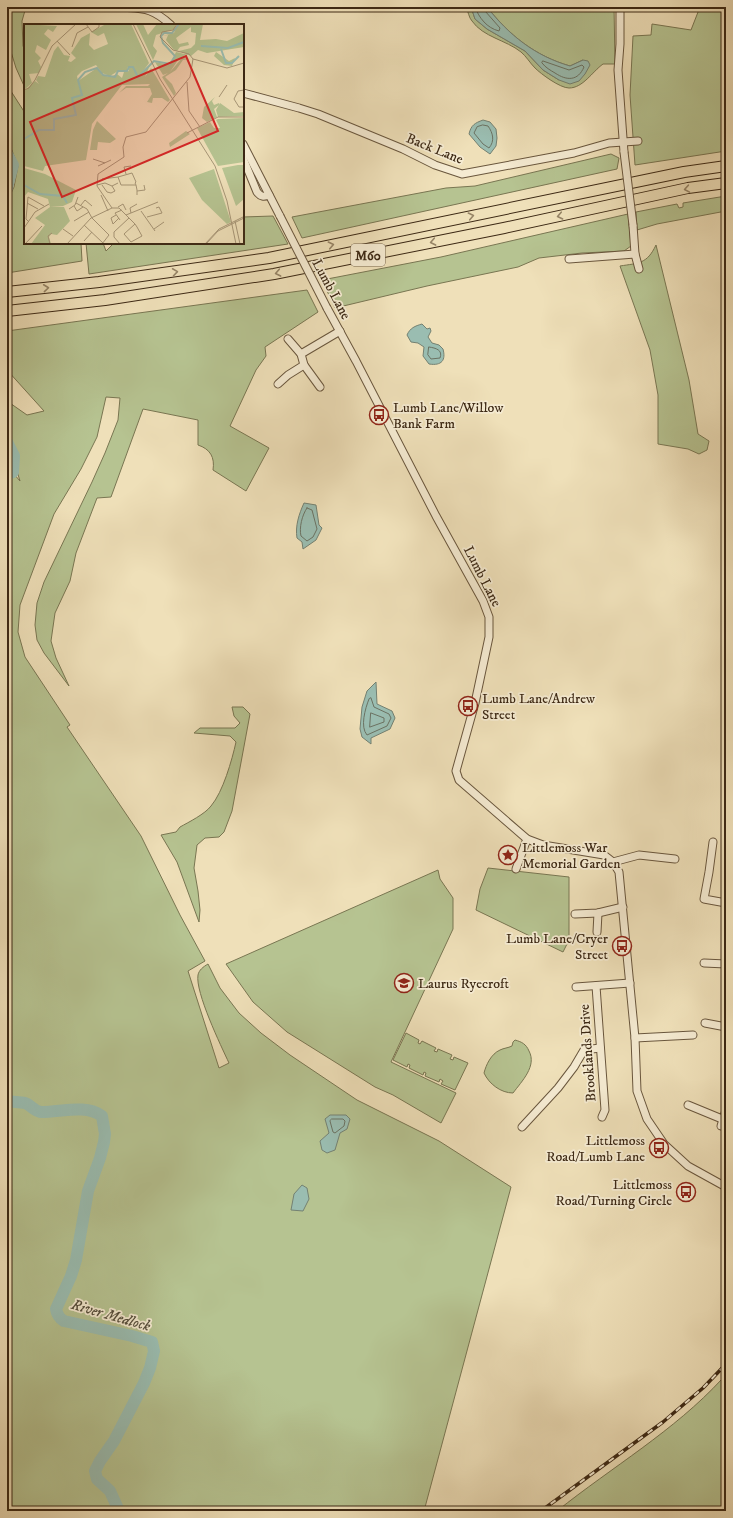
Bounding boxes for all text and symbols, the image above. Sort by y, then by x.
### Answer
inset map [24,24,244,244]
street label: Back Lane [403,129,466,169]
one-way arrow [684,184,691,192]
one-way arrow [557,211,563,219]
one-way arrow [468,212,475,220]
one-way arrow [430,238,436,246]
one-way arrow [327,242,334,250]
road number: M60 [351,244,385,266]
street label: Lumb Lane [308,256,355,323]
one-way arrow [172,268,178,277]
one-way arrow [275,269,281,277]
one-way arrow [43,283,49,292]
place label: Lumb Lane/Willow Bank Farm [393,399,503,433]
bus stop icon: Lumb Lane/Willow Bank Farm [368,404,390,426]
street label: Lumb Lane [459,543,505,610]
place label: Lumb Lane/Andrew Street [482,690,595,724]
bus stop icon: Lumb Lane/Andrew Street [457,695,479,717]
place label: Littlemoss War Memorial Garden [522,839,621,873]
place icon: Littlemoss War Memorial Garden [497,844,519,866]
place label: Lumb Lane/Cryer Street [506,930,609,964]
bus stop icon: Lumb Lane/Cryer Street [611,935,633,957]
school or university icon: Laurus Ryecroft [393,972,415,994]
place label: Laurus Ryecroft [418,975,509,993]
street label: Brooklands Drive [576,1003,600,1102]
place label: Littlemoss Road/Lumb Lane [546,1132,645,1166]
bus stop icon: Littlemoss Road/Lumb Lane [648,1137,670,1159]
place label: Littlemoss Road/Turning Circle [556,1176,672,1210]
bus stop icon: Littlemoss Road/Turning Circle [675,1181,697,1203]
water label: River Medlock [68,1295,153,1336]

